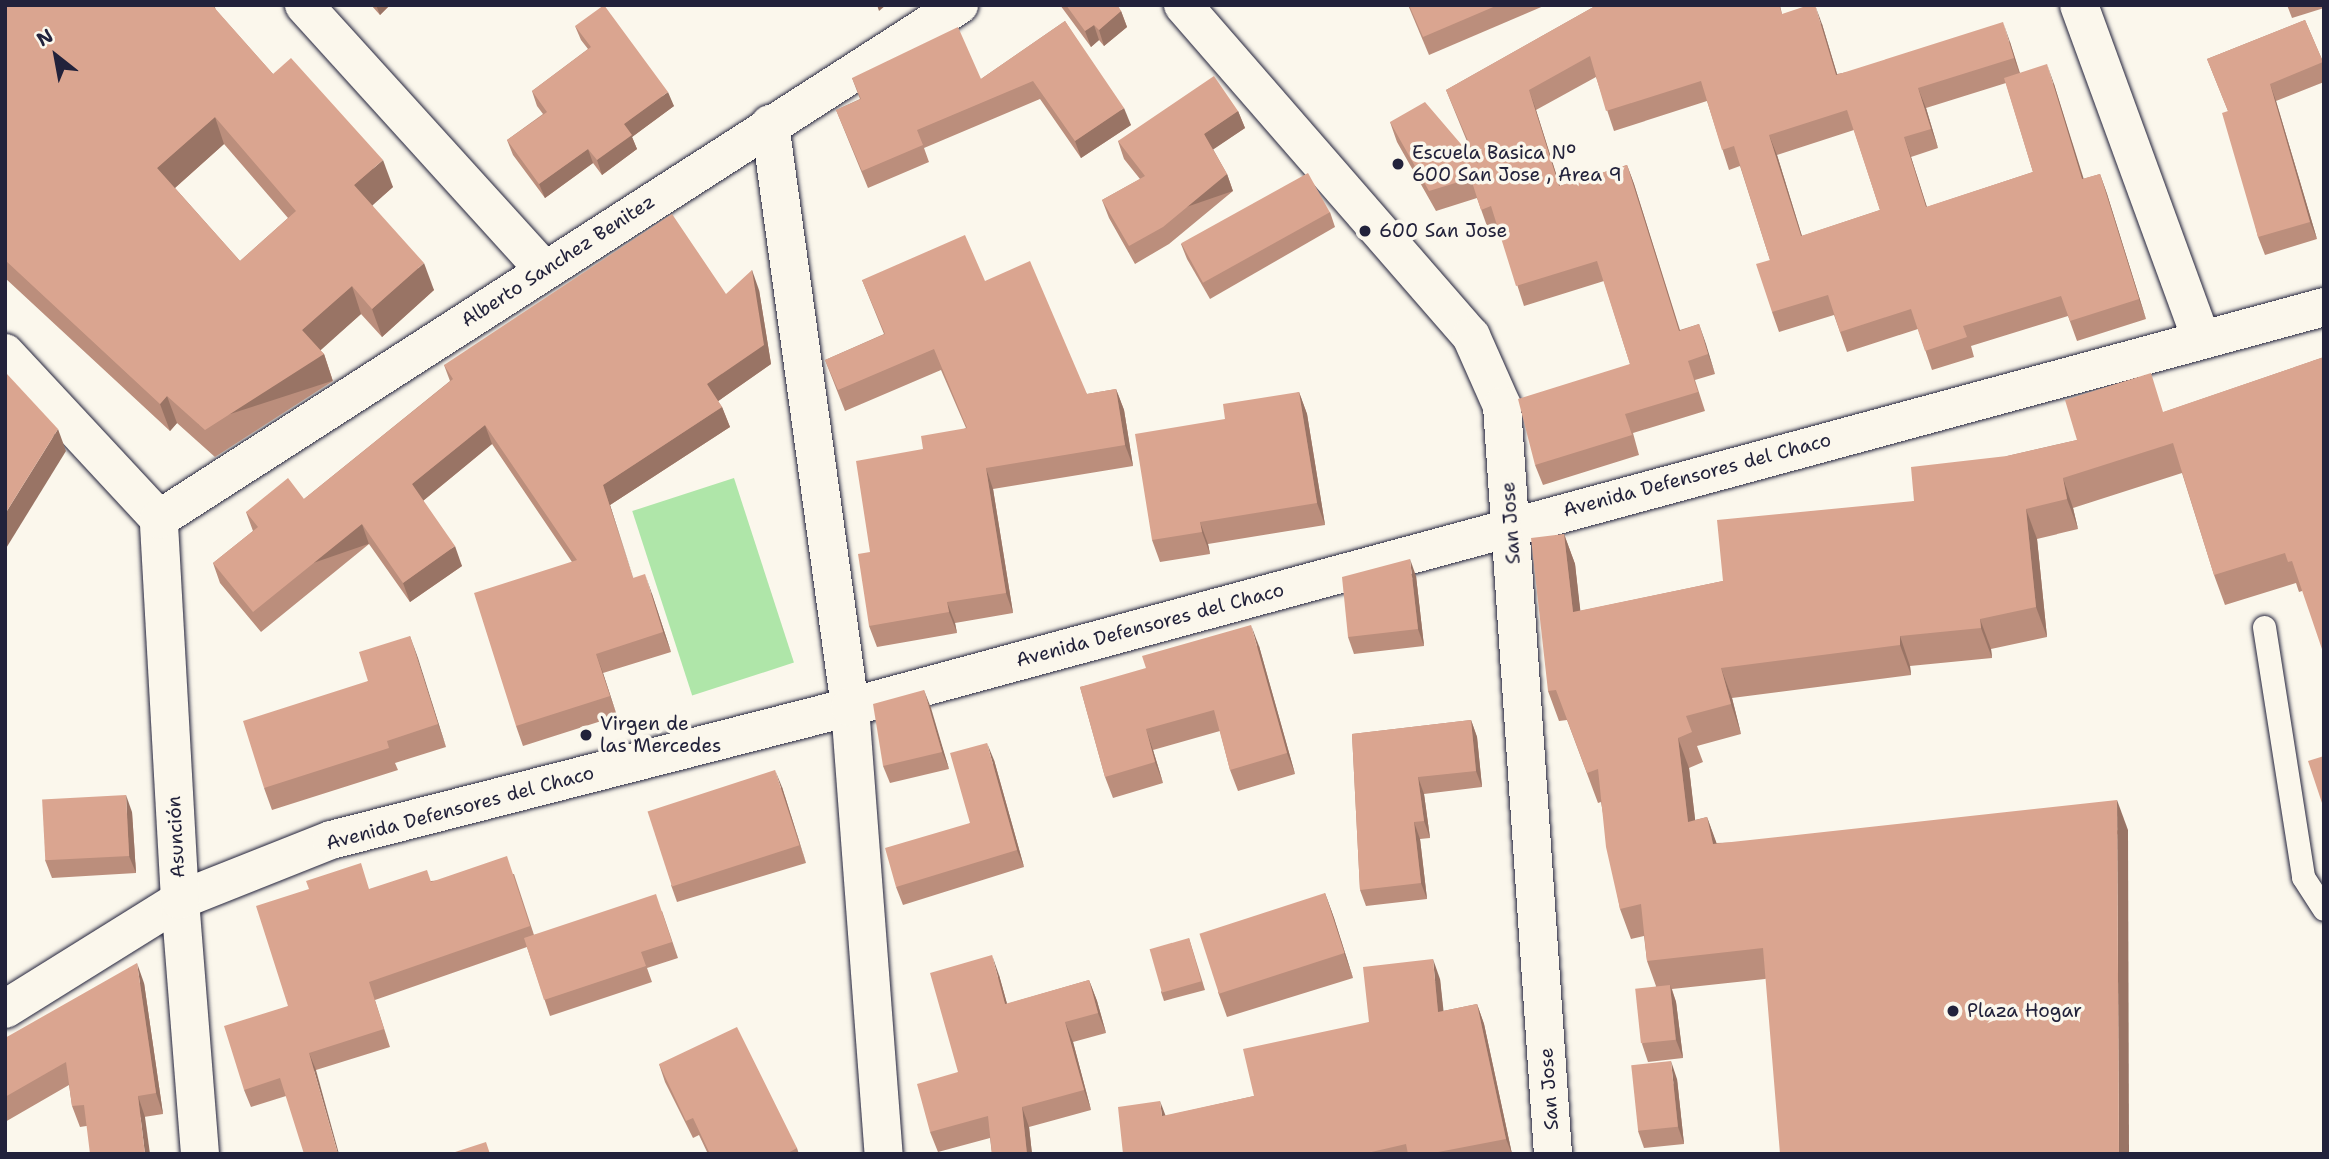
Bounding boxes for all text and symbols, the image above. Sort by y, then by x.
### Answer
north arrow [21,21,91,91]
text: N [32,23,58,52]
place label: Escuela Basica N° 600 San Jose , Area 9 [1412,142,1622,186]
marker: Escuela Basica N° 600 San Jose , Area 9 [1390,156,1406,172]
street label: Alberto Sanchez Benitez [457,190,659,332]
place label: 600 San Jose [1379,220,1507,242]
marker: 600 San Jose [1357,223,1373,239]
street label: Avenida Defensores del Chaco [1560,428,1834,522]
street label: San Jose [1497,481,1525,565]
street label: Avenida Defensores del Chaco [1013,578,1287,672]
place label: Virgen de las Mercedes [600,713,721,757]
marker: Virgen de las Mercedes [578,727,594,743]
street label: Avenida Defensores del Chaco [323,761,597,855]
street label: Asunción [162,795,190,879]
place label: Plaza Hogar [1967,1000,2082,1022]
marker: Plaza Hogar [1945,1003,1961,1019]
street label: San Jose [1535,1047,1563,1131]

